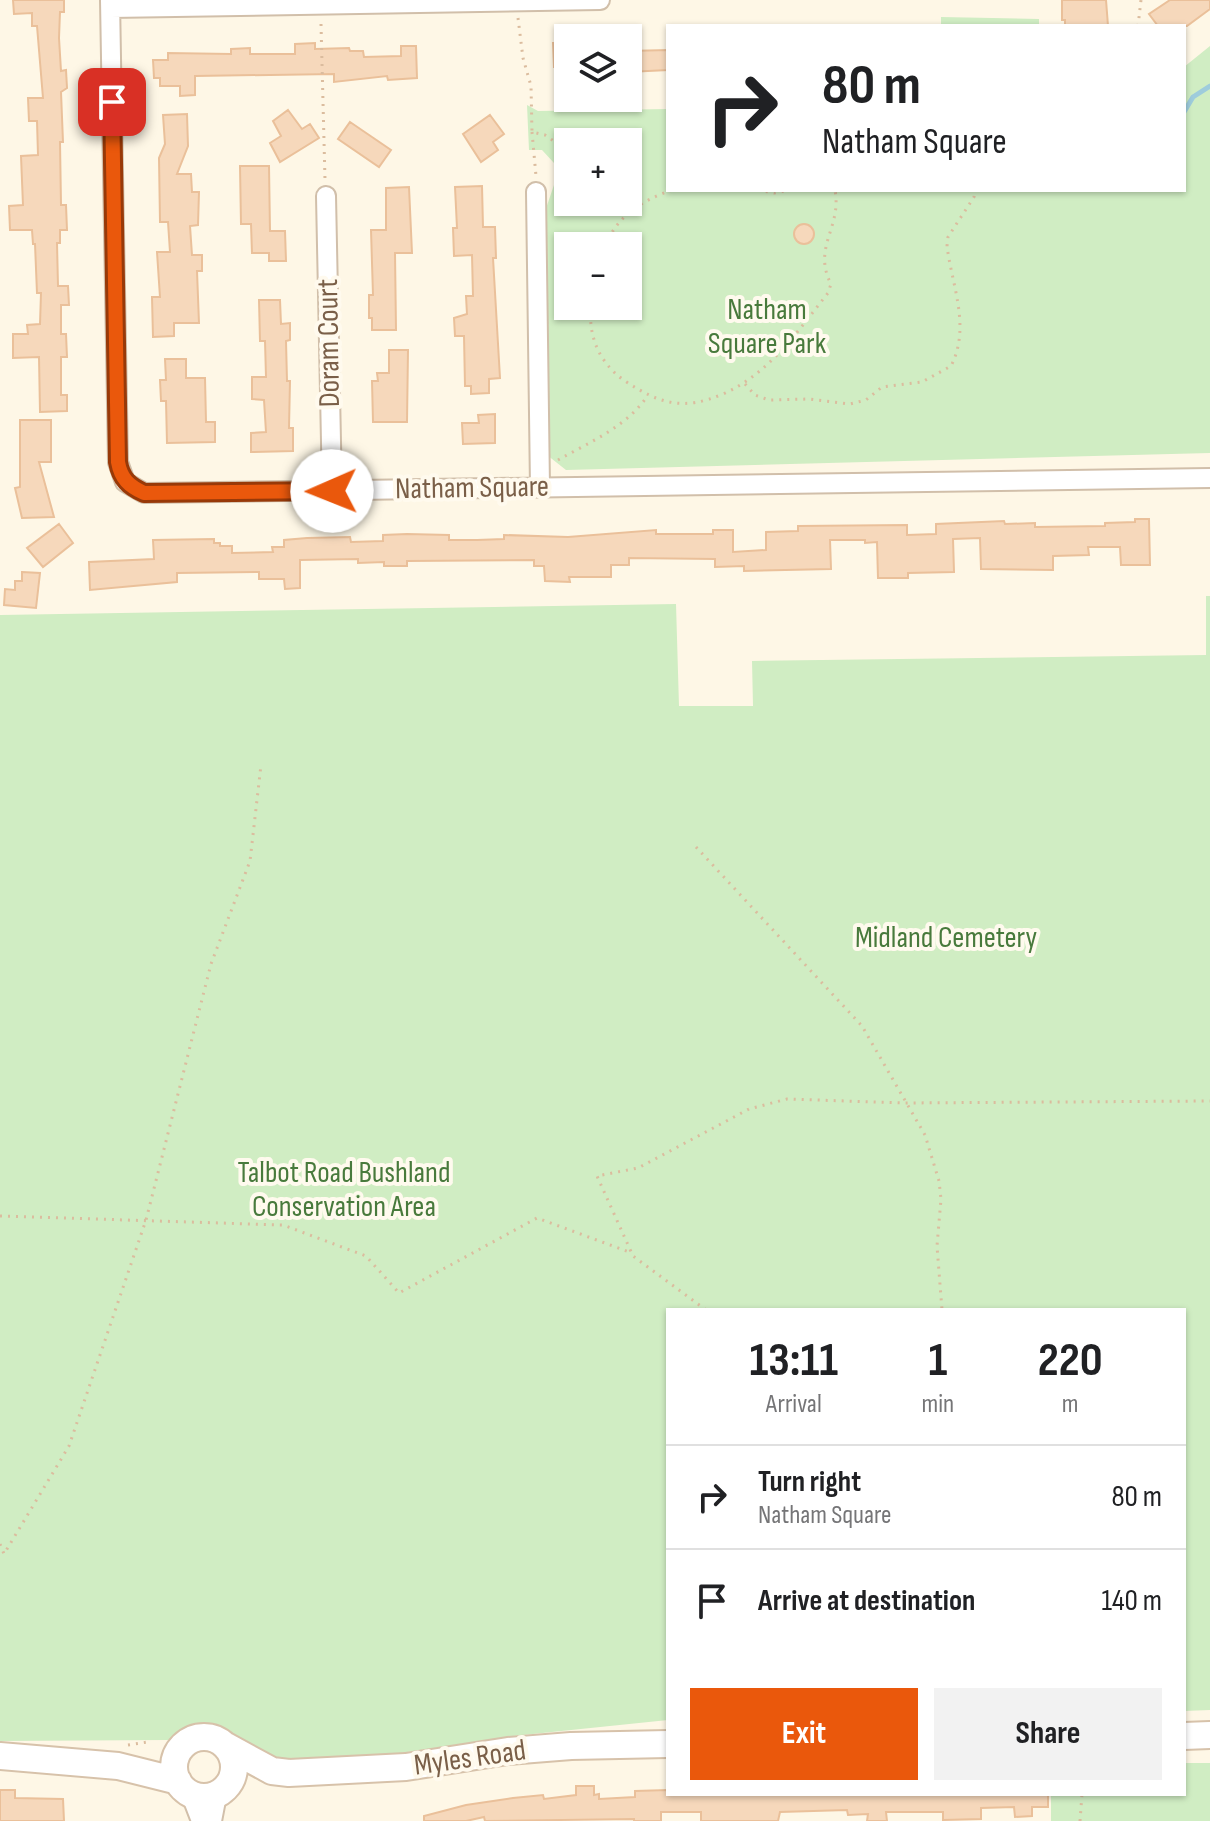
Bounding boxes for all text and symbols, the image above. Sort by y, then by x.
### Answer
map controls [554,24,642,320]
button: layers [554,24,642,112]
text: 80 m [822,53,921,120]
icon: right [690,56,794,160]
pin [78,68,146,136]
icon: arrive [90,80,134,124]
text: Natham Square [822,121,1007,164]
button: + [554,128,642,216]
button: − [554,232,642,320]
street label: Doram Court [310,279,348,407]
park label: Natham Square Park [708,292,827,362]
position arrow [290,449,374,533]
street label: Natham Square [395,469,549,507]
park label: Midland Cemetery [855,920,1037,956]
park label: Talbot Road Bushland Conservation Area [238,1155,450,1225]
text: 13:11 [749,1332,838,1389]
text: 1 [928,1332,947,1389]
text: 220 [1038,1332,1103,1389]
text: Arrival [766,1389,822,1420]
text: min [922,1389,954,1420]
text: m [1062,1389,1078,1420]
text: Turn right [758,1464,861,1500]
icon: right [690,1475,734,1519]
text: 80 m [1111,1479,1162,1515]
text: Natham Square [758,1500,891,1531]
icon: arrive [690,1579,734,1623]
text: Arrive at destination [758,1583,975,1619]
text: 140 m [1102,1583,1162,1619]
button: Exit [690,1688,918,1780]
button: Share [934,1688,1162,1780]
street label: Myles Road [412,1732,528,1784]

